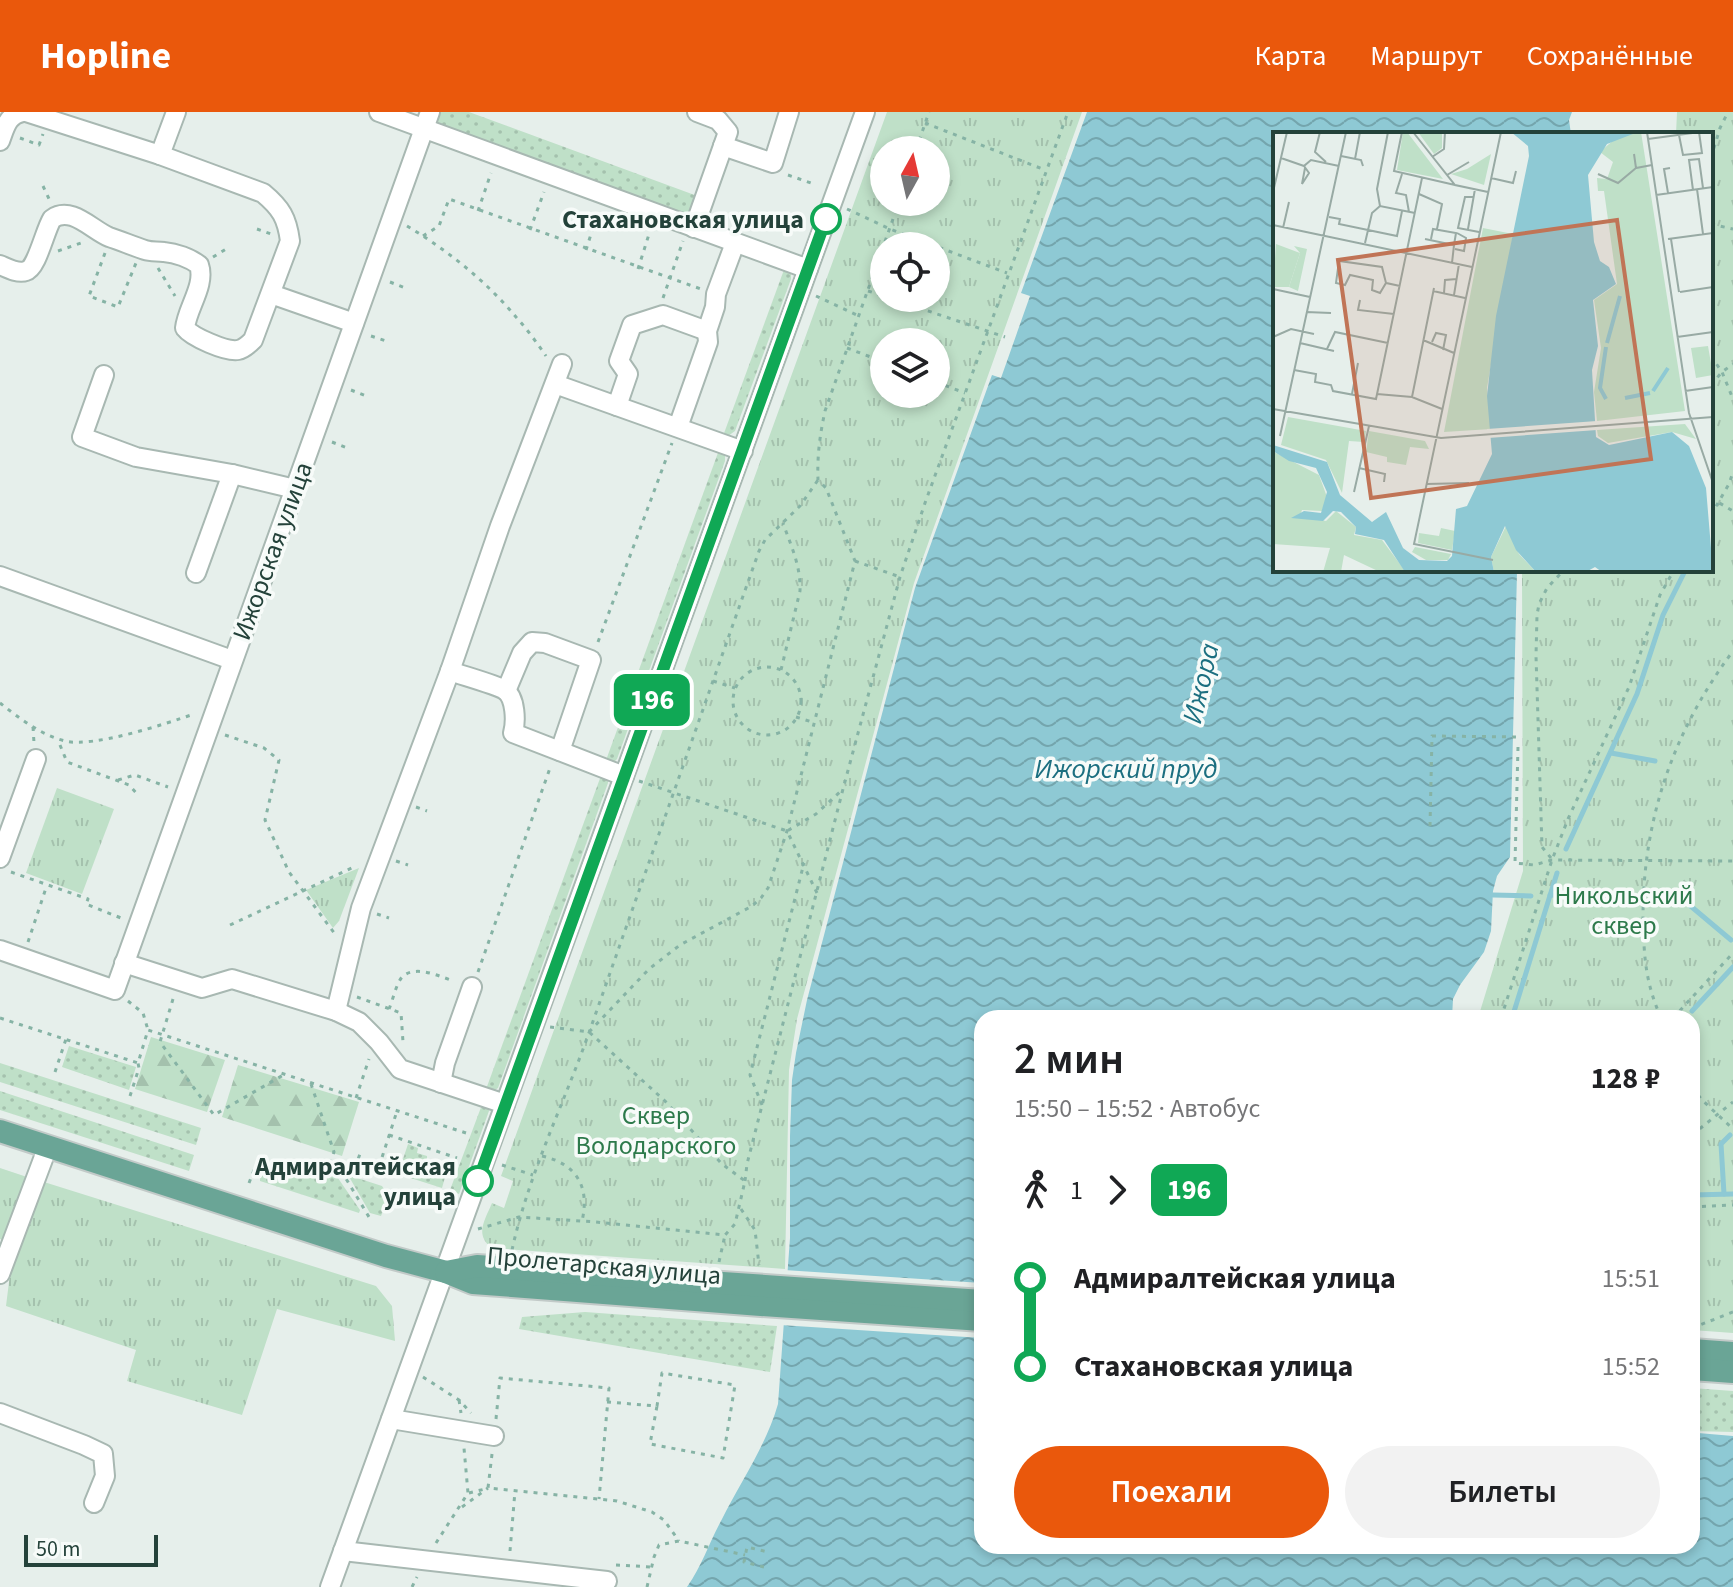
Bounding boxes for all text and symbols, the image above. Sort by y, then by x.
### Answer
text: Hopline [40,29,171,83]
text: Карта [1255,36,1326,76]
text: Маршрут [1370,36,1483,76]
text: Сохранённые [1527,36,1693,76]
inset map [1273,132,1713,572]
north arrow [870,136,950,216]
map controls [870,136,950,408]
place label: Стахановская улица [562,201,804,238]
marker: Стахановская улица [811,204,841,234]
button: locate [870,232,950,312]
button: layers [870,328,950,408]
street label: Ижорская улица [223,457,322,646]
water label: Ижора [1172,639,1230,727]
line badge: 196 [606,674,698,726]
text: 196 [630,680,674,720]
water label: Ижорский пруд [1035,749,1217,789]
park label: Никольский сквер [1555,877,1693,944]
text: 2 мин [1014,1028,1124,1091]
text: 128 ₽ [1591,1057,1660,1100]
text: 15:50 – 15:52 · Автобус [1014,1090,1260,1127]
park label: Сквер Володарского [576,1097,736,1164]
place label: Адмиралтейская улица [254,1148,456,1215]
marker: Адмиралтейская улица [463,1166,493,1196]
icon: walk [1014,1168,1058,1212]
icon: forward [1095,1168,1139,1212]
text: 196 [1167,1170,1211,1210]
text: 1 [1070,1172,1083,1209]
street label: Пролетарская улица [485,1237,723,1294]
text: Адмиралтейская улица [1074,1257,1396,1300]
text: 15:51 [1602,1260,1660,1297]
text: Стахановская улица [1074,1345,1353,1388]
text: 15:52 [1602,1348,1660,1385]
button: Поехали [1014,1446,1329,1538]
button: Билеты [1345,1446,1660,1538]
scale bar [24,1531,158,1567]
text: 50 m [36,1533,81,1565]

